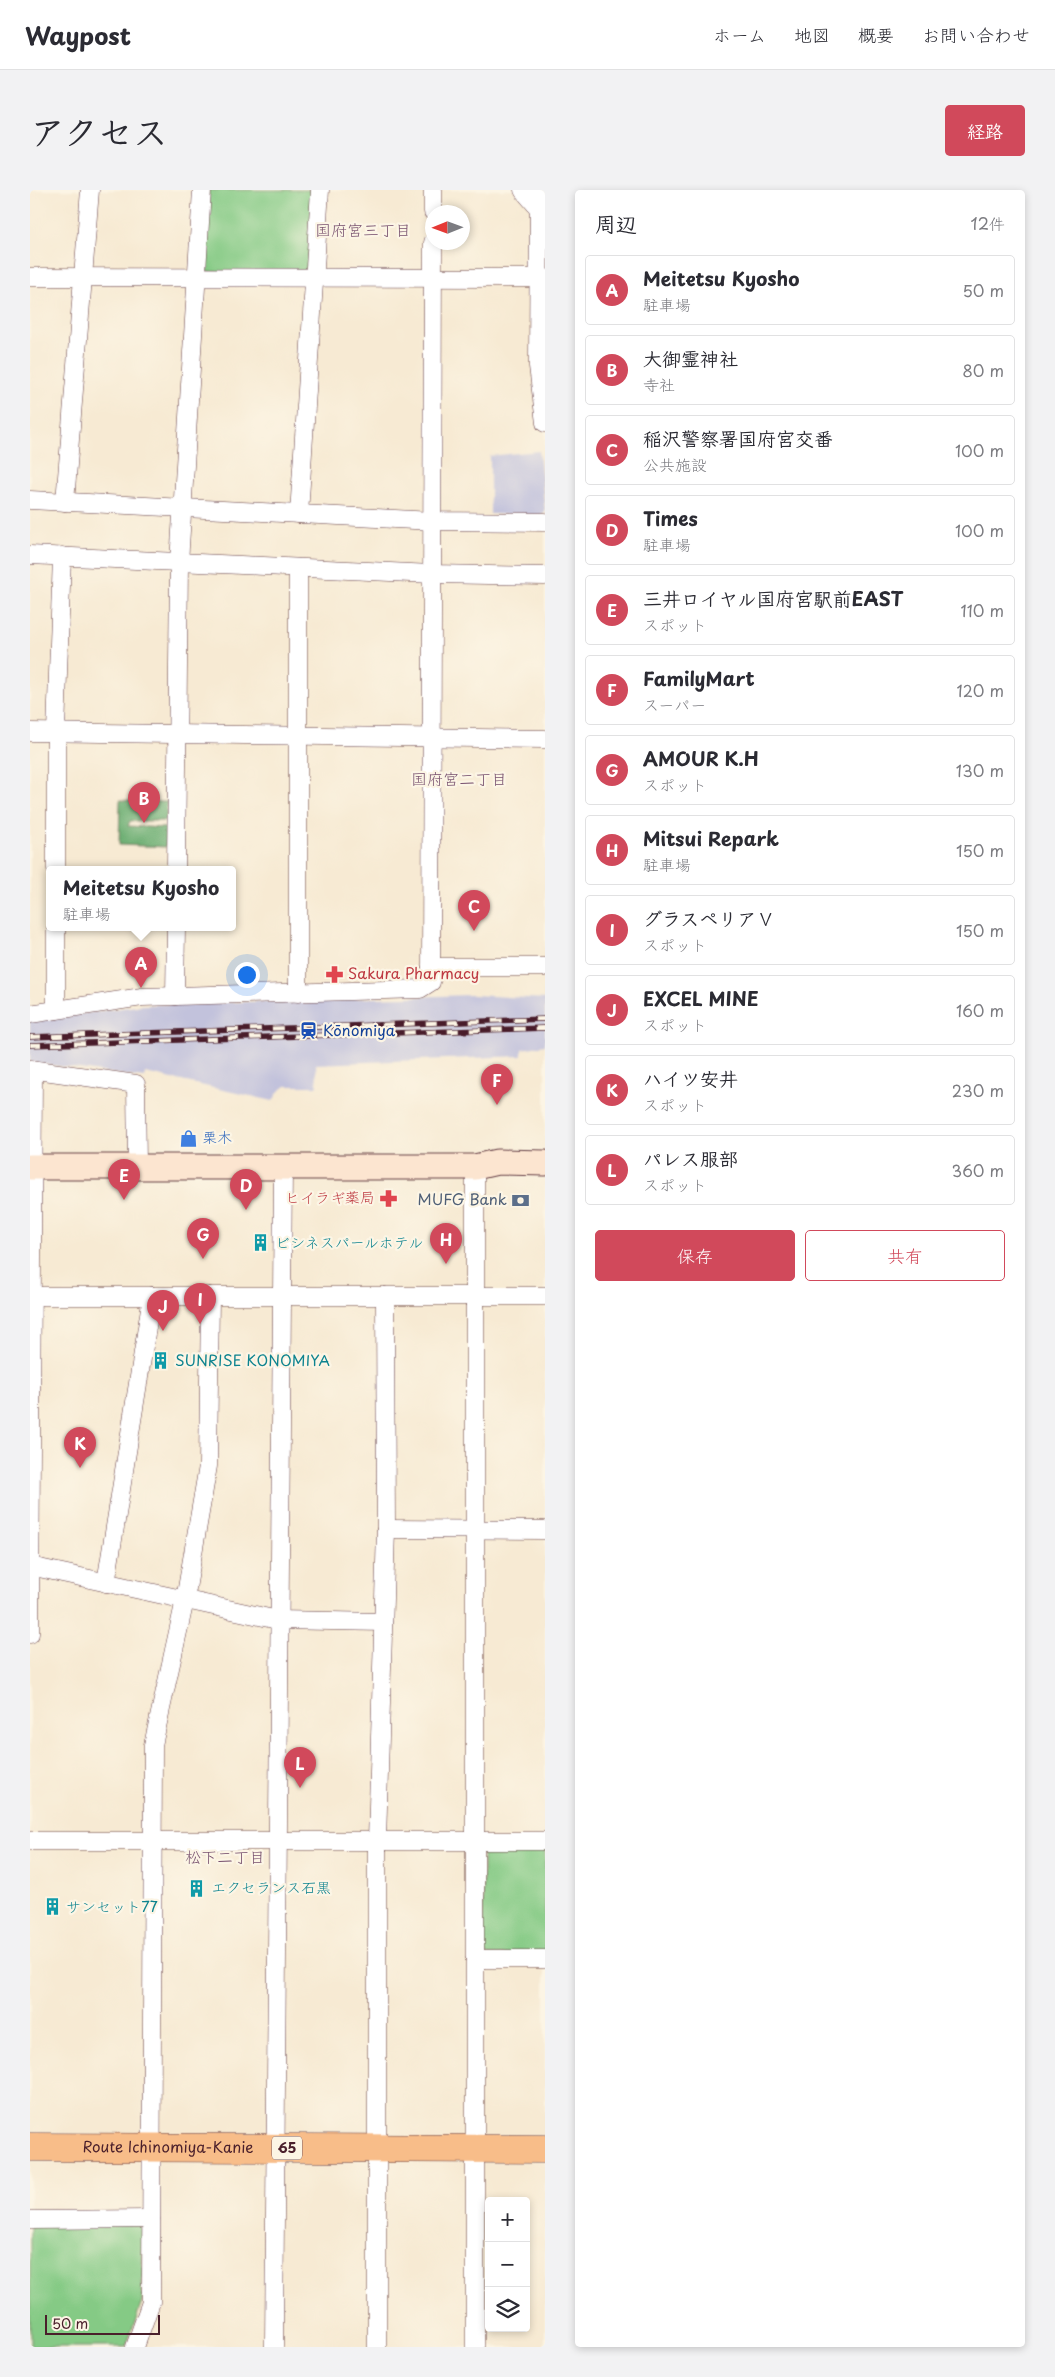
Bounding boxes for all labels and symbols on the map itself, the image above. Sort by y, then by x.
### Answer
north arrow [425,205,470,250]
district label: 国府宮三丁目 [315,217,411,241]
district label: 国府宮二丁目 [411,766,507,790]
pin: B [128,782,160,823]
pin: C [458,890,490,931]
pin: A [125,947,157,988]
place label: Sakura Pharmacy [348,961,479,984]
your location [234,962,260,988]
pharmacy icon: Sakura Pharmacy [324,964,344,984]
place label: Kōnomiya [323,1018,396,1041]
station icon: Kōnomiya [299,1021,319,1041]
pin: F [481,1064,513,1105]
place label: 栗木 [202,1125,232,1148]
shop icon: 栗木 [178,1128,198,1148]
pin: E [108,1159,140,1200]
pin: D [230,1169,262,1210]
place label: ヒイラギ薬局 [285,1185,375,1208]
place label: MUFG Bank [418,1187,507,1210]
pharmacy icon: ヒイラギ薬局 [379,1188,399,1208]
bank icon: MUFG Bank [511,1190,531,1210]
pin: G [187,1218,219,1259]
pin: H [430,1223,462,1264]
place label: ビシネスパールホテル [275,1230,423,1253]
building icon: ビシネスパールホテル [251,1233,271,1253]
pin: I [184,1283,216,1324]
pin: J [147,1290,179,1331]
place label: SUNRISE KONOMIYA [175,1348,330,1371]
building icon: SUNRISE KONOMIYA [151,1351,171,1371]
pin: K [64,1427,96,1468]
pin: L [284,1747,316,1788]
district label: 松下二丁目 [185,1844,265,1868]
place label: エクセランス石黒 [211,1875,331,1898]
building icon: エクセランス石黒 [187,1878,207,1898]
place label: サンセット77 [66,1894,158,1917]
building icon: サンセット77 [42,1897,62,1917]
street label: Route Ichinomiya-Kanie [82,2134,254,2158]
road number: 65 [272,2136,302,2160]
scale bar [45,2312,160,2335]

